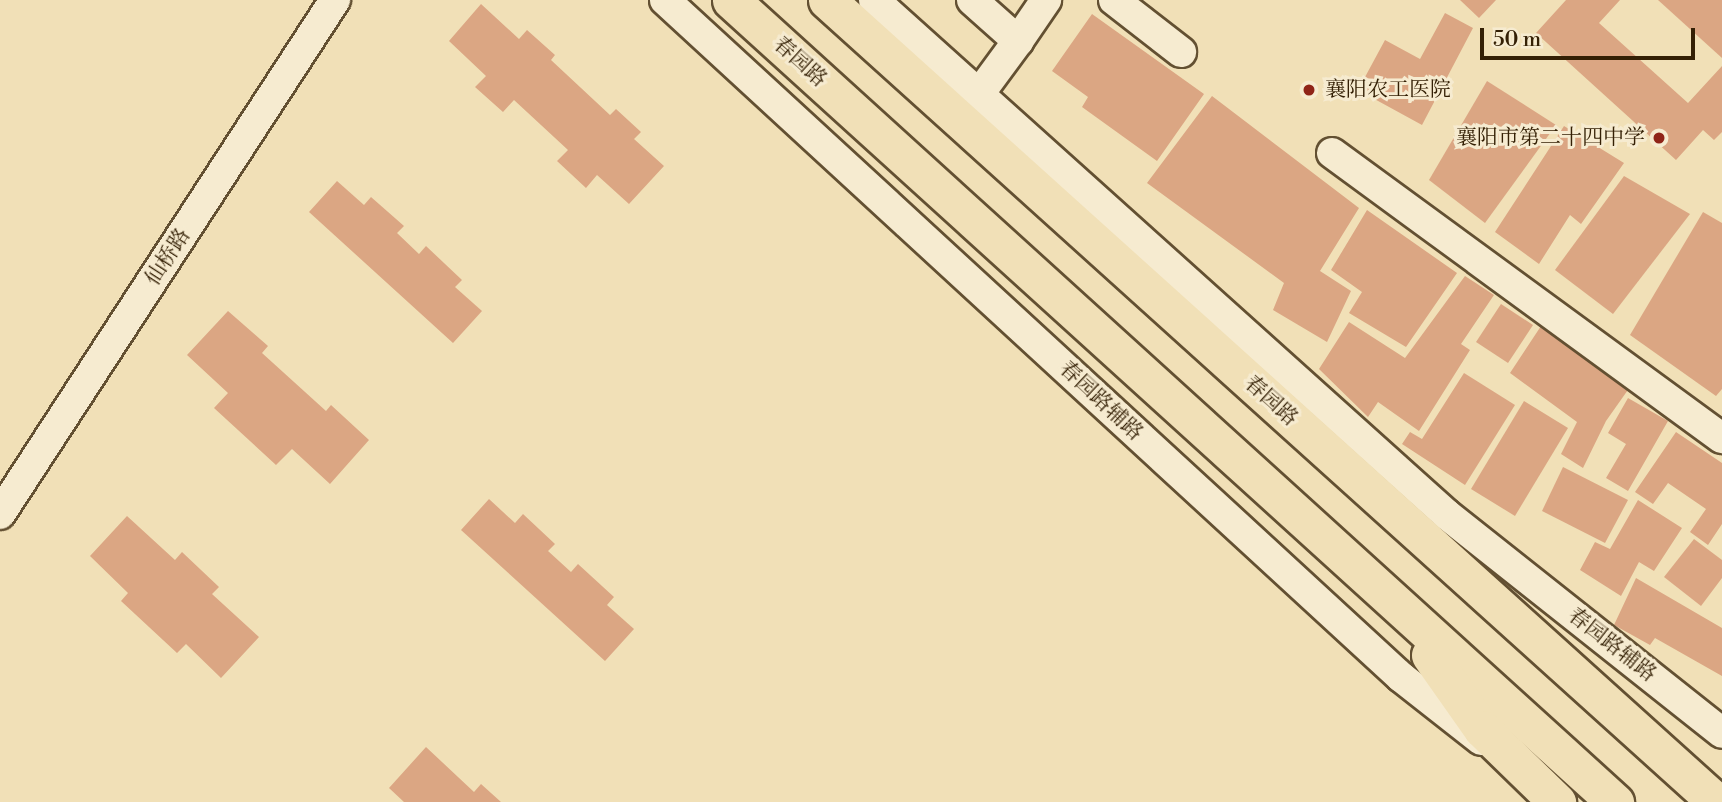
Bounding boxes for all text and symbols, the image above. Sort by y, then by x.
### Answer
scale bar [1484,14,1699,58]
text: 50 m [1493,27,1541,53]
street label: 春园路 [768,32,832,92]
place label: 襄阳农工医院 [1325,77,1451,103]
marker: 襄阳农工医院 [1299,80,1319,100]
place label: 襄阳市第二十四中学 [1456,125,1645,151]
marker: 襄阳市第二十四中学 [1651,130,1667,146]
street label: 仙桥路 [140,224,196,290]
street label: 春园路辅路 [1054,356,1148,446]
street label: 春园路 [1239,371,1303,431]
street label: 春园路辅路 [1563,603,1661,687]

